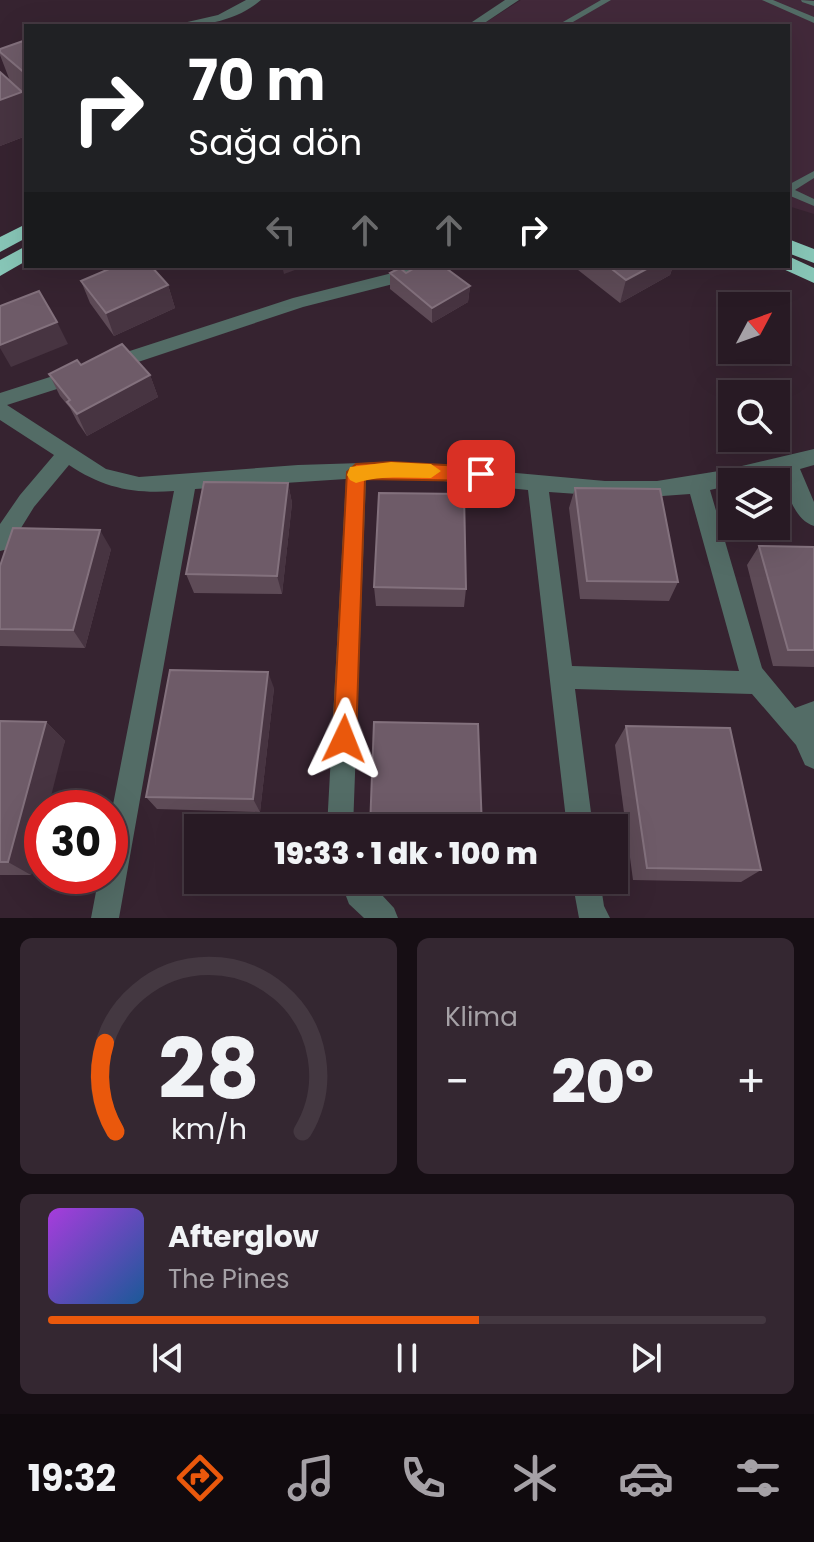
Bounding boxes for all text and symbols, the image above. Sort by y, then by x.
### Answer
text: 70 m [188,41,326,120]
icon: right [56,56,160,160]
text: Sağa dön [188,117,362,168]
icon: left [259,208,303,252]
icon: ahead [343,208,387,252]
icon: ahead [427,208,471,252]
icon: right [511,208,555,252]
north arrow [718,292,790,364]
map controls [718,292,790,540]
button: search [718,380,790,452]
pin [447,440,515,508]
icon: arrive [459,452,503,496]
button: layers [718,468,790,540]
position arrow [302,697,386,781]
speed limit sign: 30 [24,790,128,894]
text: 19:33 · 1 dk · 100 m [274,832,538,875]
text: Klima [445,999,518,1035]
text: 28 [158,1011,259,1127]
text: 20° [551,1040,654,1124]
text: − [445,1051,469,1112]
text: + [736,1051,766,1112]
text: km/h [170,1109,247,1149]
text: Afterglow [168,1215,319,1258]
text: The Pines [168,1261,290,1297]
icon: previous [146,1336,190,1380]
icon: pause [385,1336,429,1380]
icon: next [624,1336,668,1380]
icon: directions [172,1450,228,1506]
icon: music [283,1450,339,1506]
icon: phone [395,1450,451,1506]
icon: climate [507,1450,563,1506]
icon: car [618,1450,674,1506]
icon: filters [730,1450,786,1506]
text: 19:32 [28,1453,116,1504]

